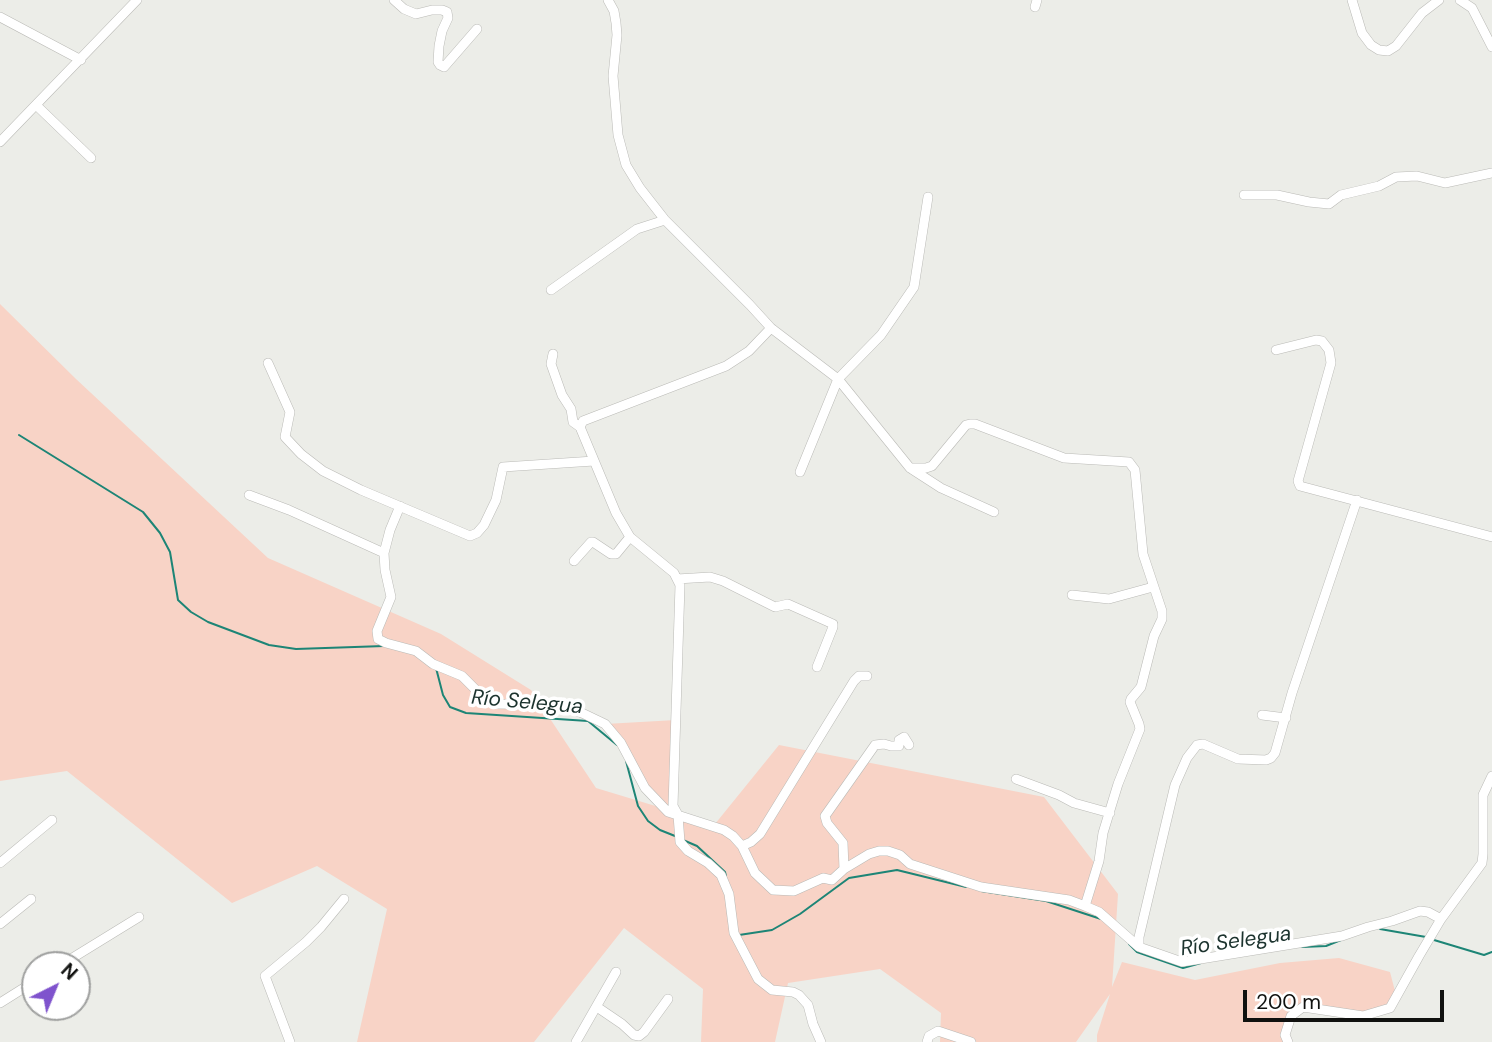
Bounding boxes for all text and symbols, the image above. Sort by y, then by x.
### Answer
water label: Río Selegua [470,686,584,720]
water label: Río Selegua [1179,922,1293,962]
north arrow [21,951,91,1021]
text: N [56,958,83,986]
scale bar [1247,976,1448,1020]
text: 200 m [1256,988,1321,1016]

